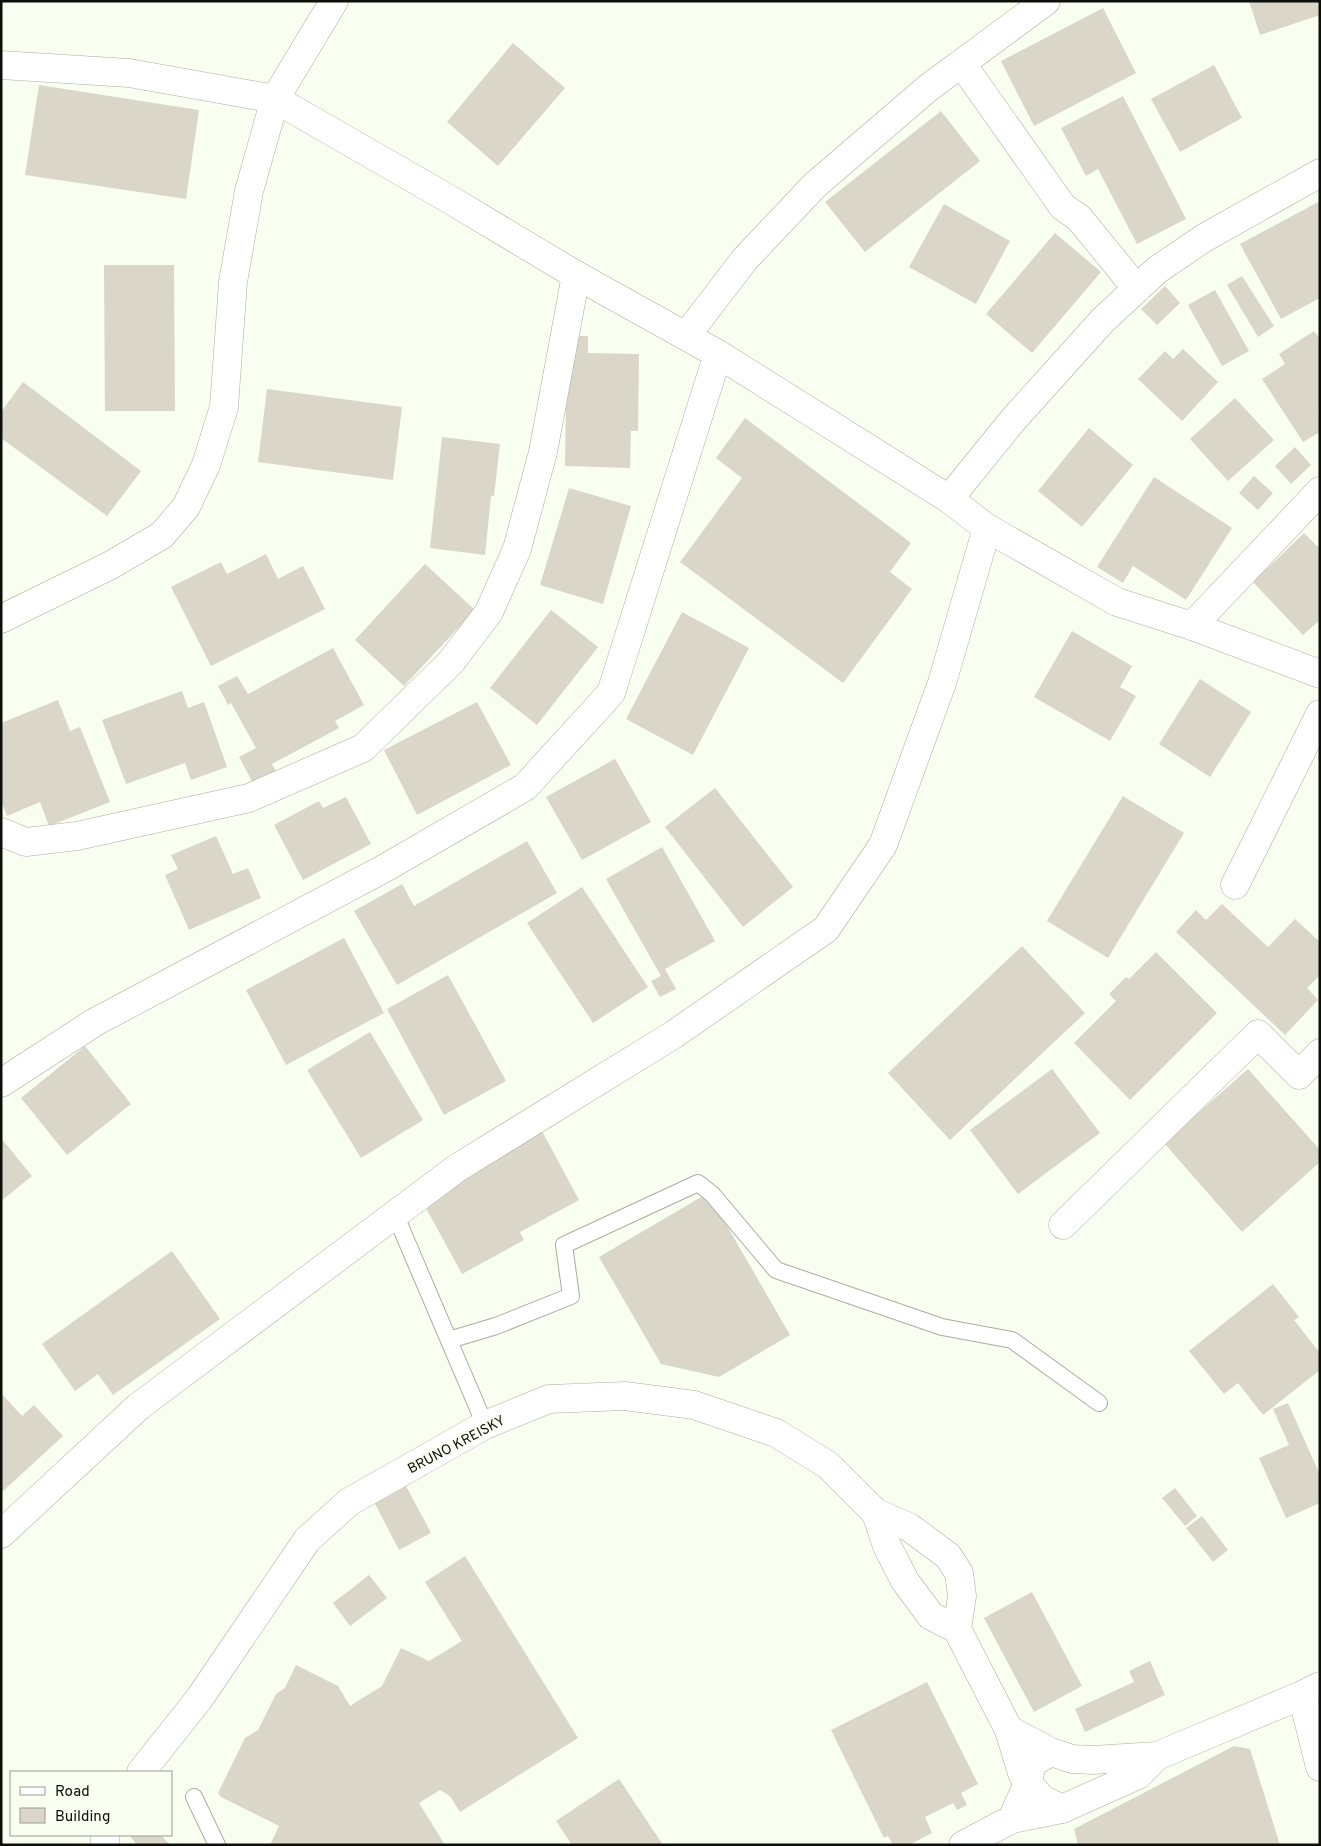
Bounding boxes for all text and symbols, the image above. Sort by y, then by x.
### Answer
street label: BRUNO KREISKY [405,1412,508,1478]
legend [10,1771,172,1836]
text: Road [55,1783,90,1802]
text: Building [55,1808,110,1827]

